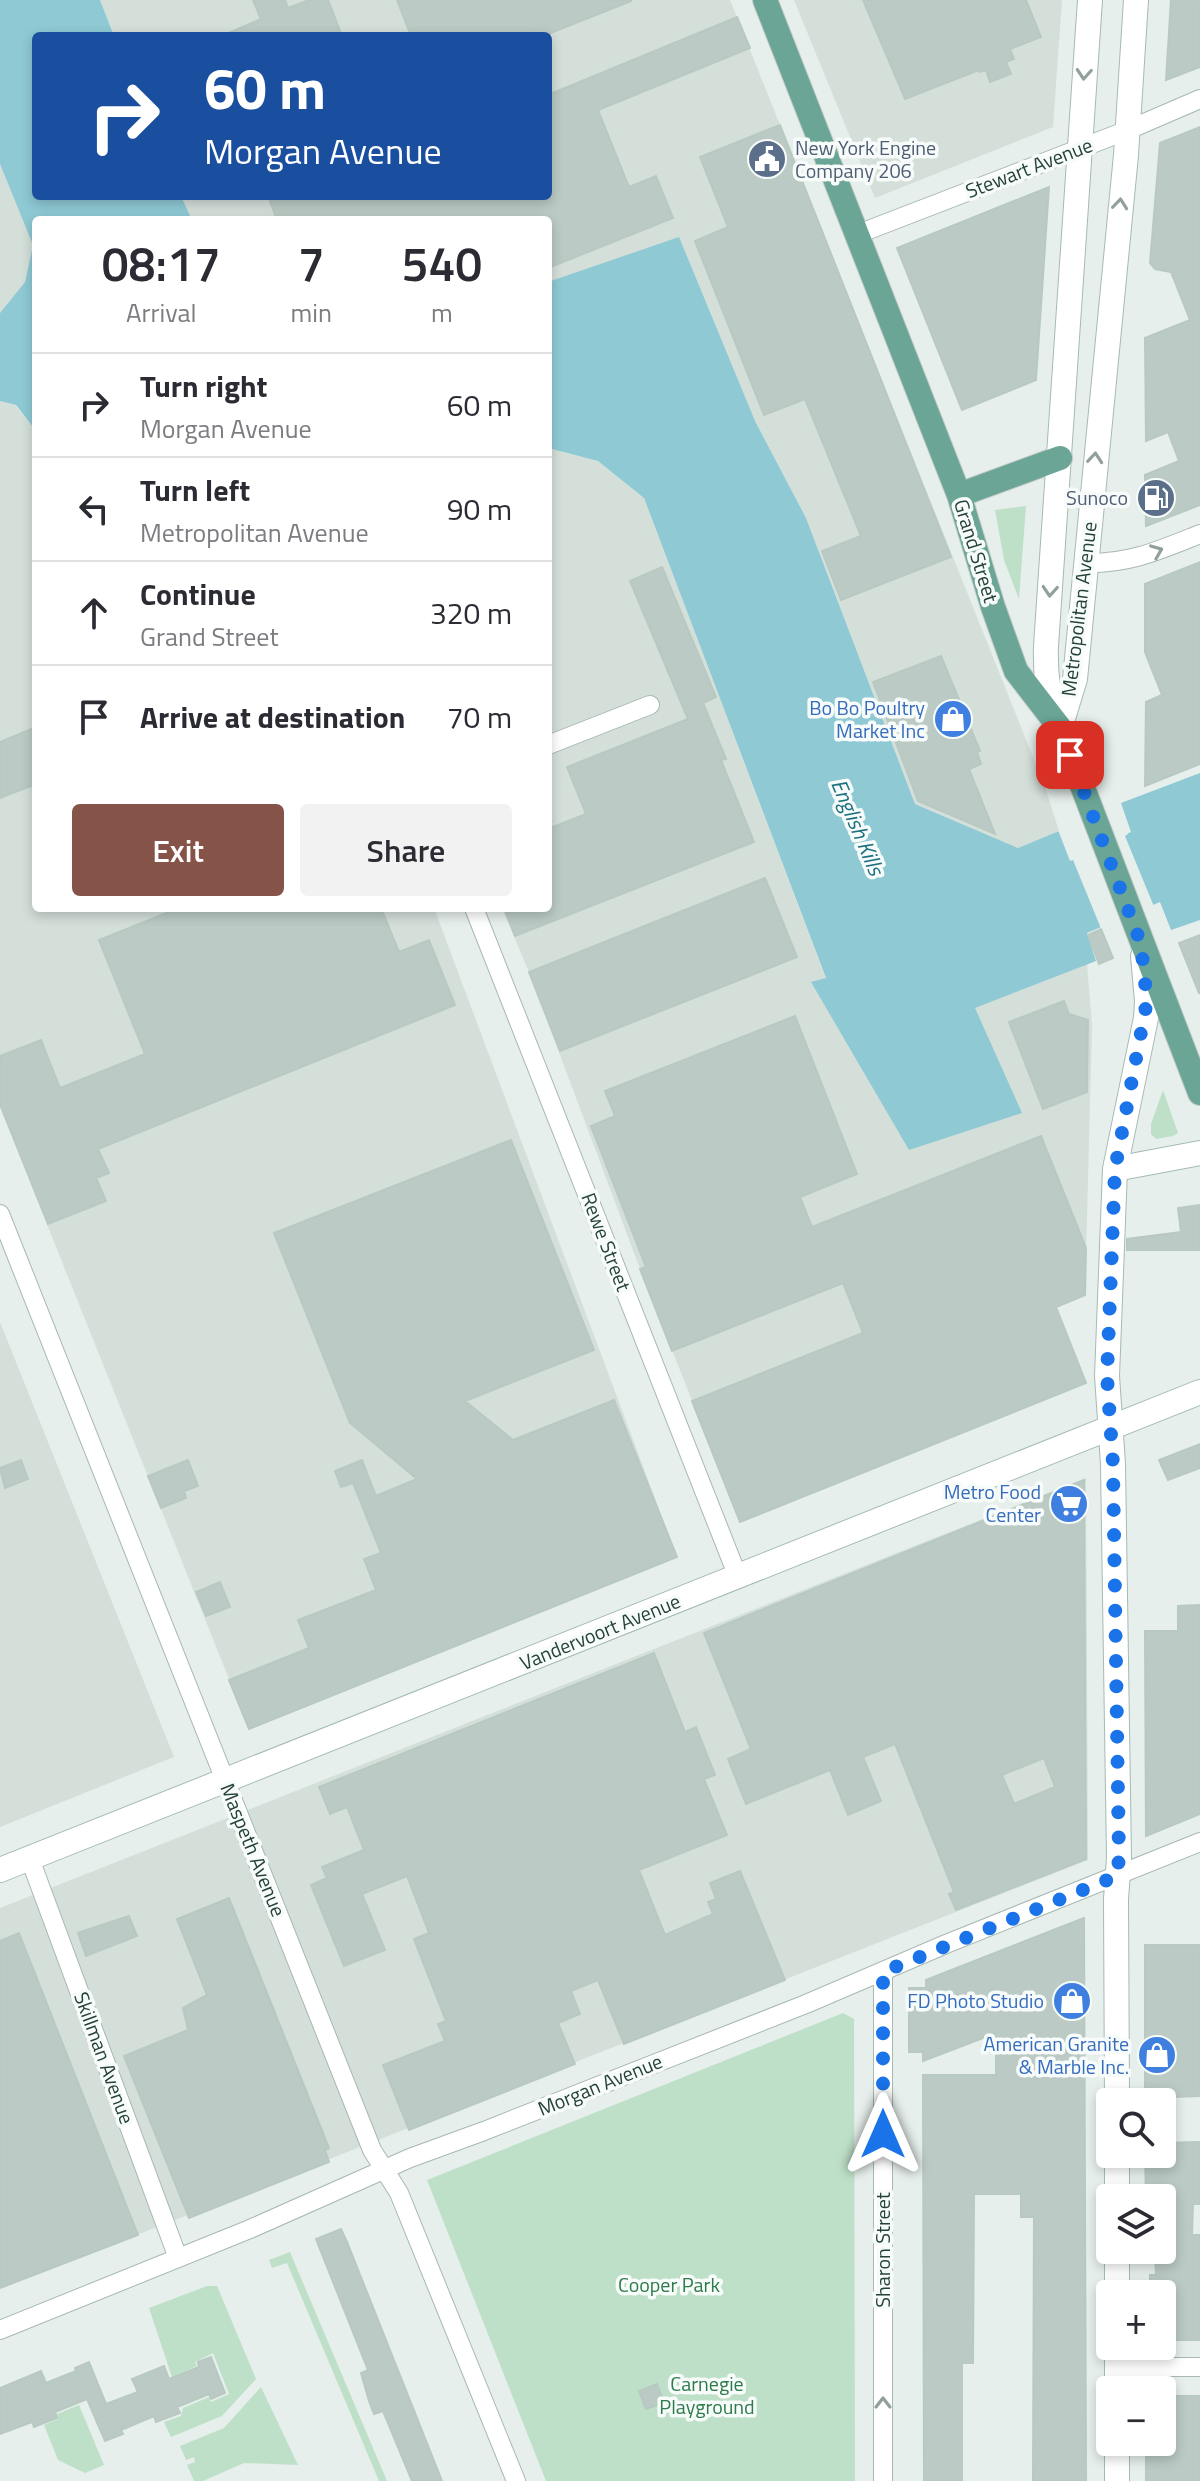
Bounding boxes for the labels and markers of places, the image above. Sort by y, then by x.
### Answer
place label: New York Engine Company 206 [795,132,936,186]
public building icon: New York Engine Company 206 [746,138,788,180]
fuel station icon: Sunoco [1135,477,1177,519]
place label: Sunoco [1066,482,1128,513]
place label: Bo Bo Poultry Market Inc [809,692,925,746]
shop icon: Bo Bo Poultry Market Inc [932,698,974,740]
pin [1036,721,1104,789]
place label: Metro Food Center [944,1476,1041,1530]
supermarket icon: Metro Food Center [1048,1483,1090,1525]
shop icon: FD Photo Studio [1051,1980,1093,2022]
place label: FD Photo Studio [907,1985,1044,2016]
place label: American Granite & Marble Inc. [984,2028,1129,2082]
shop icon: American Granite & Marble Inc. [1136,2034,1178,2076]

